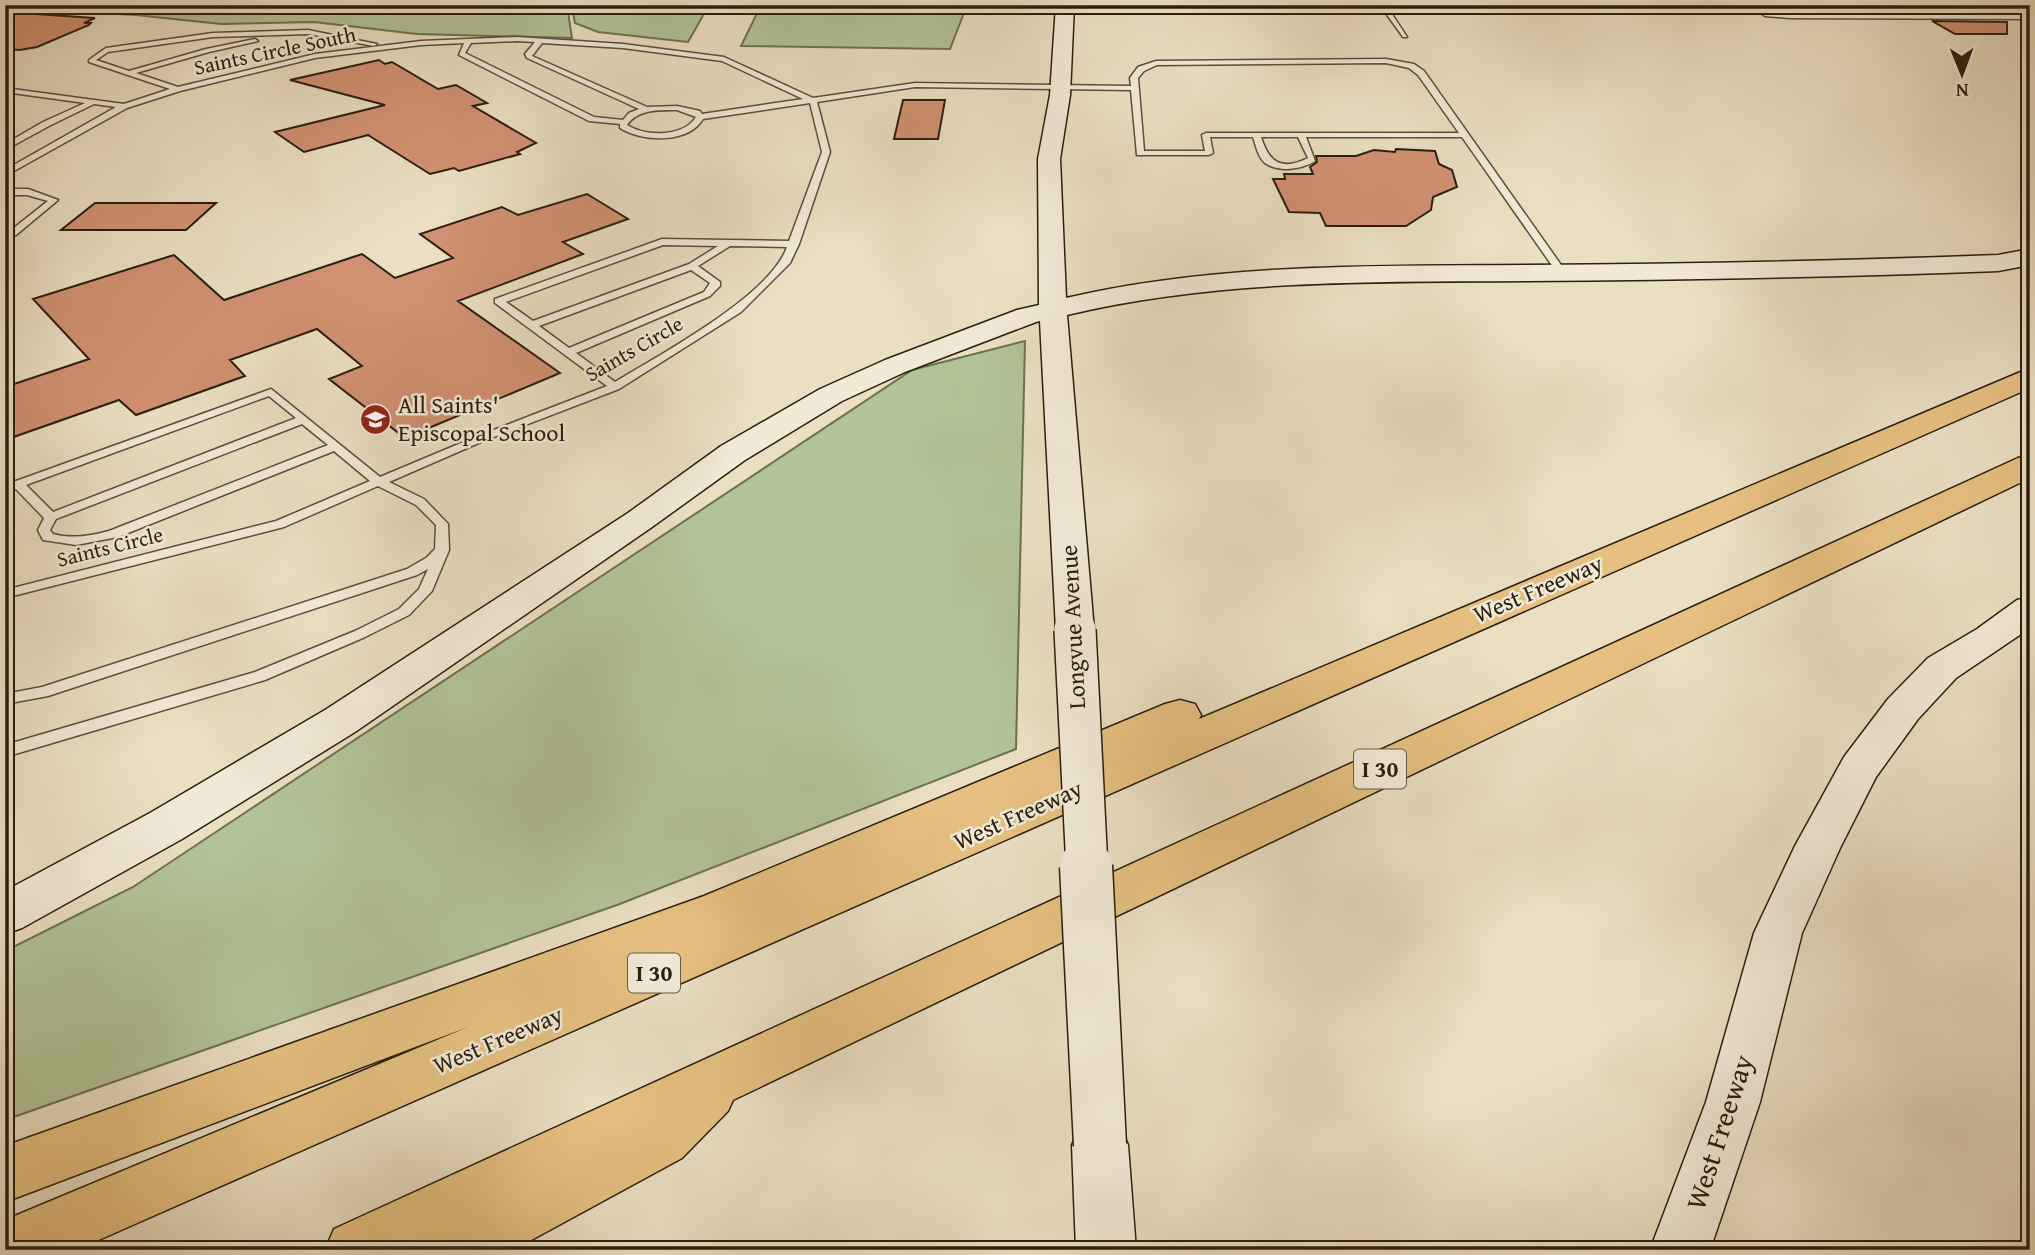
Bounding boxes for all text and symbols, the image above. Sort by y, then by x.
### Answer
street label: Saints Circle South [191,18,359,83]
north arrow [1926,38,1996,108]
text: N [1955,77,1969,105]
street label: Saints Circle [579,308,689,389]
place label: All Saints' Episcopal School [398,387,566,450]
school or university icon: All Saints' Episcopal School [358,402,392,436]
street label: Saints Circle [53,518,166,575]
street label: Longvue Avenue [1051,544,1094,710]
street label: West Freeway [1468,546,1608,632]
road number: I 30 [1354,750,1406,789]
street label: West Freeway [948,771,1088,859]
road number: I 30 [628,954,680,992]
street label: West Freeway [428,997,568,1083]
street label: West Freeway [1674,1049,1763,1215]

